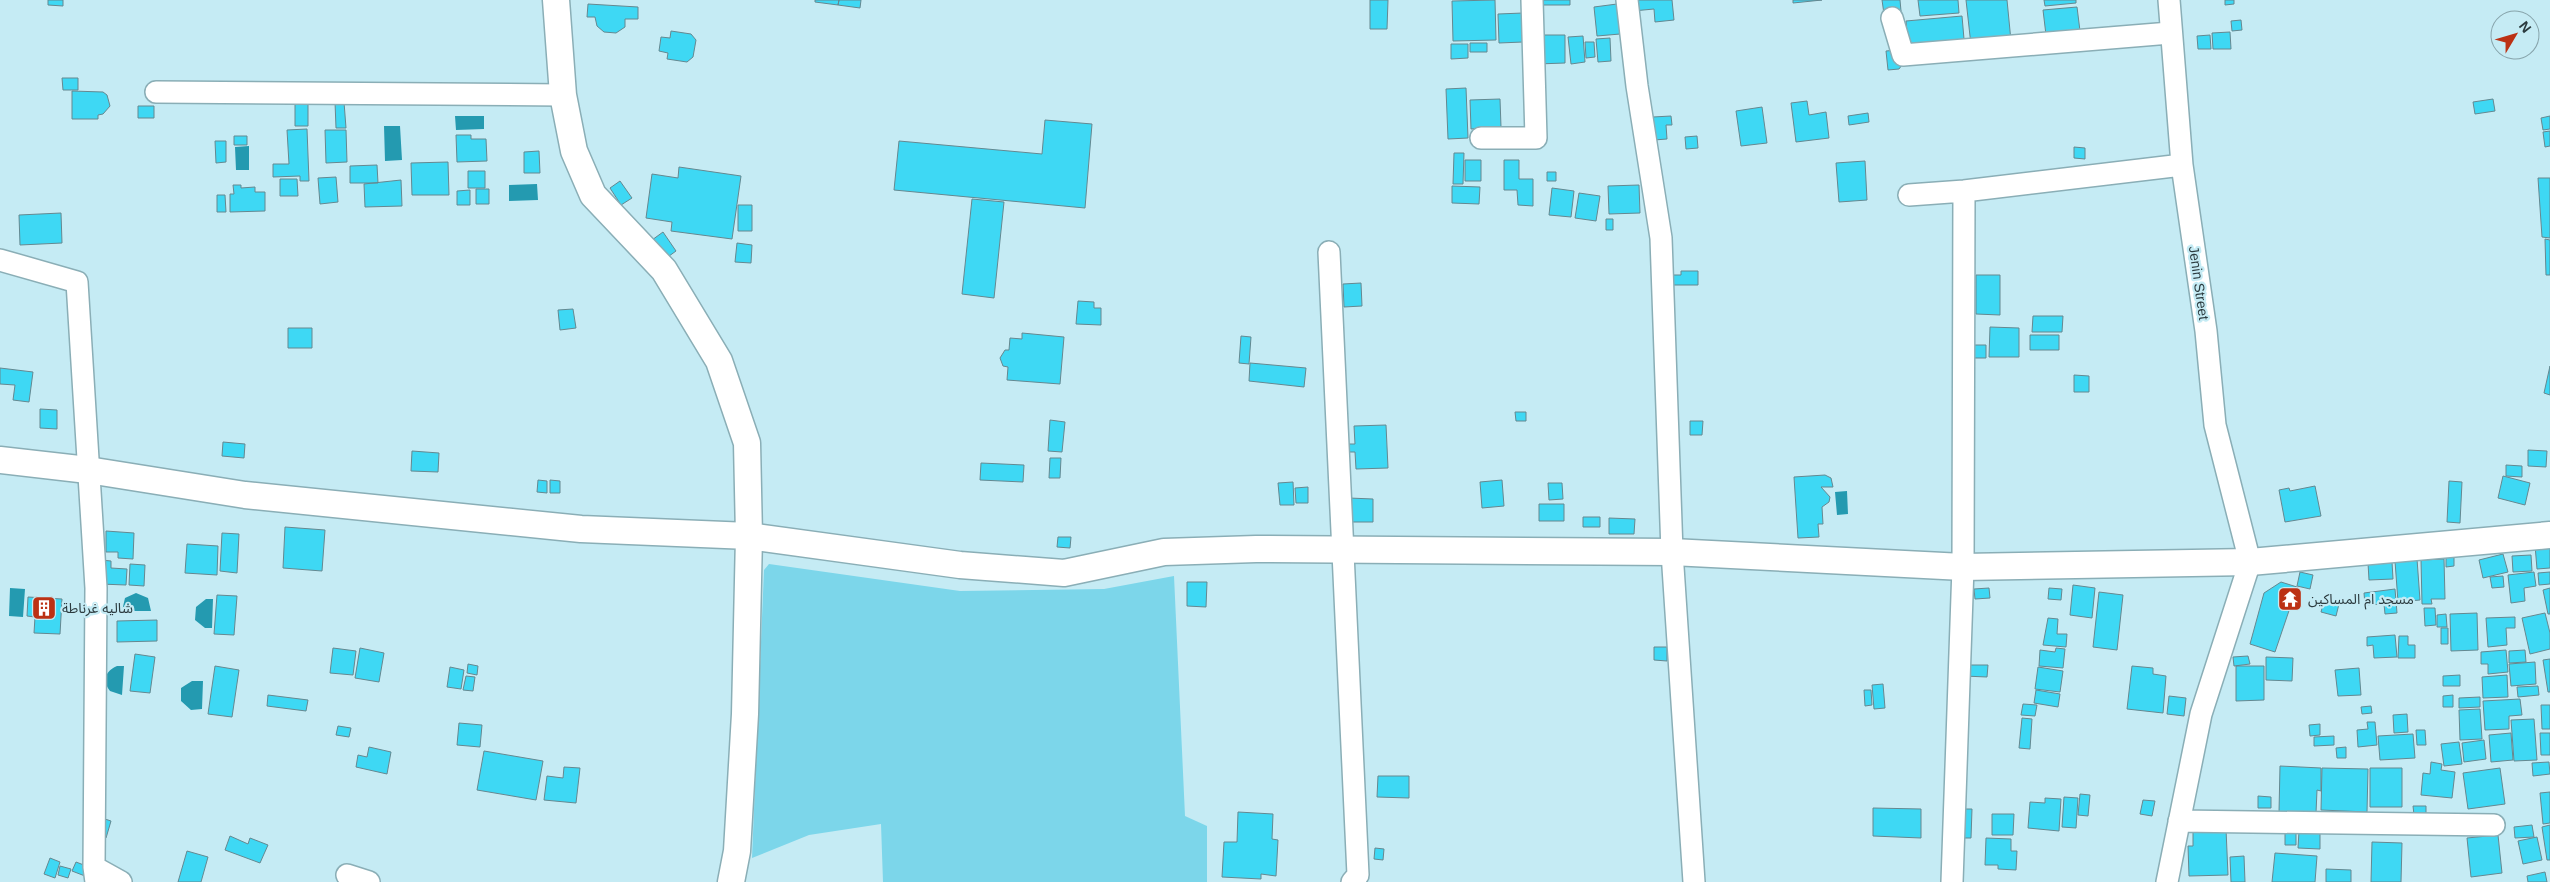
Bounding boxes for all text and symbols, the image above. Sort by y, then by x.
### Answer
north arrow [2490,10,2540,60]
text: N [2516,18,2535,36]
street label: Jenin Street [2186,245,2212,321]
temple icon: مسجد ام المساكين [2277,586,2303,612]
place label: مسجد ام المساكين [2308,591,2414,610]
building icon: شاليه غرناطة [31,595,57,621]
place label: شاليه غرناطة [62,600,133,617]

